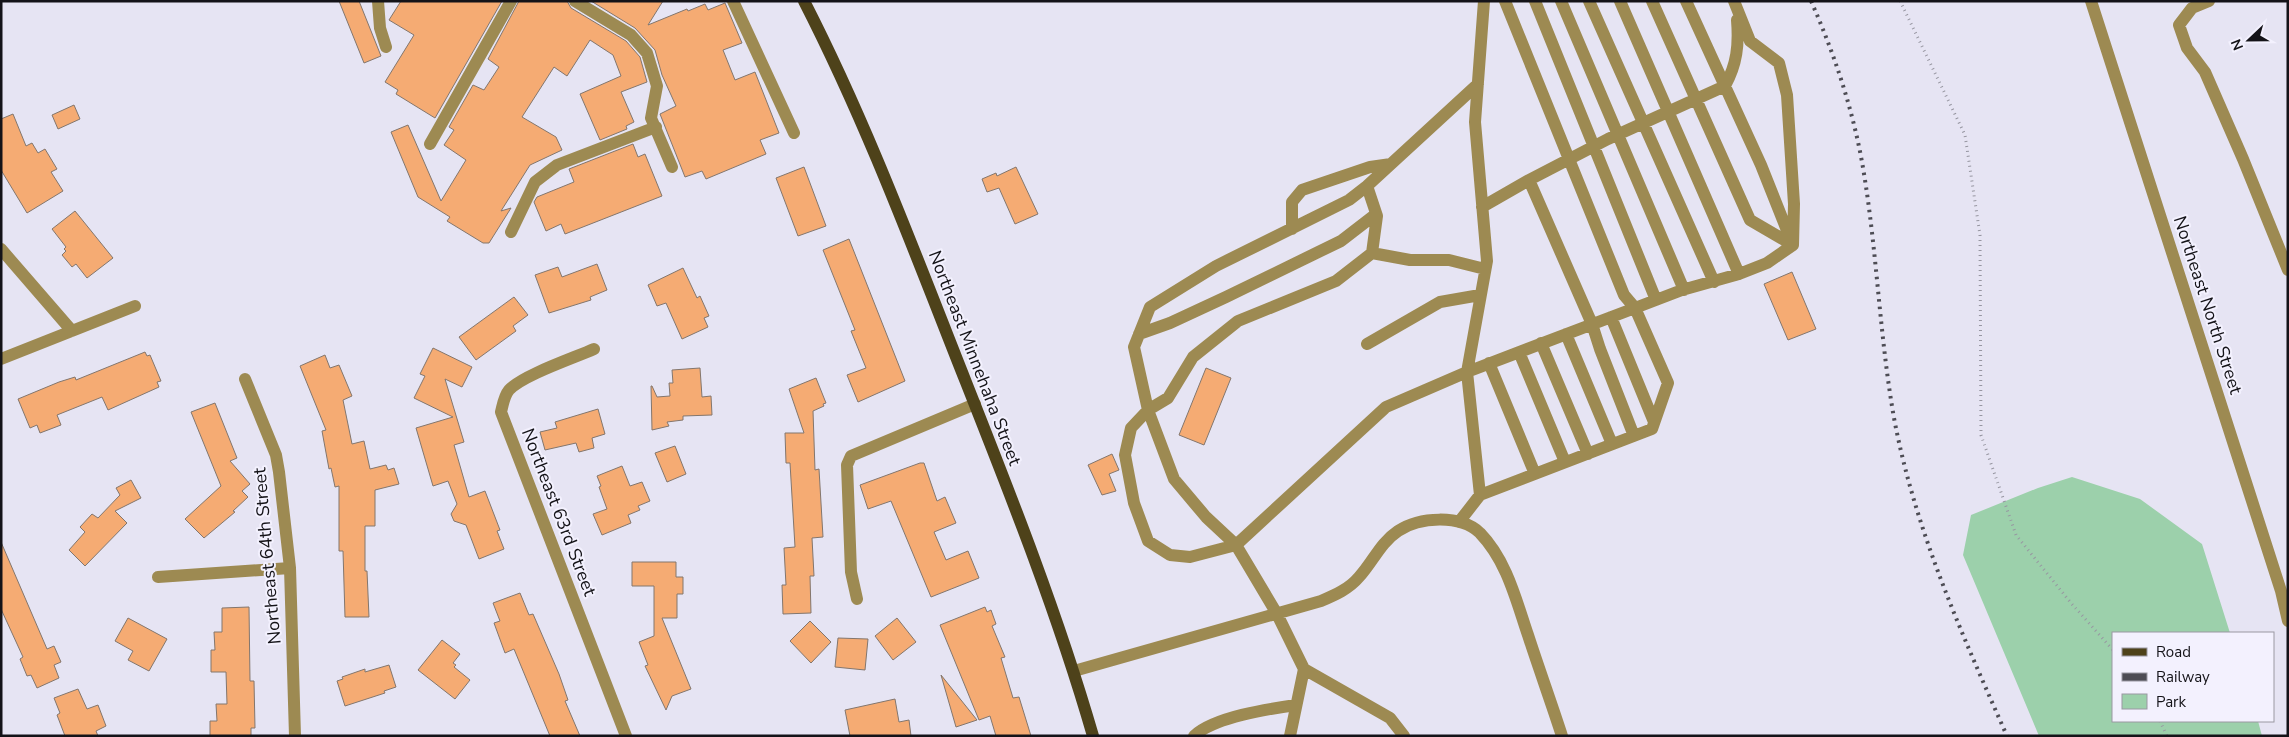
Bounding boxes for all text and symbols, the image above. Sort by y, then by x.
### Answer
north arrow [2224,15,2274,65]
text: N [2227,36,2248,53]
street label: Northeast North Street [2168,213,2248,398]
street label: Northeast Minnehaha Street [923,247,1027,469]
street label: Northeast 63rd Street [516,425,602,600]
street label: Northeast 64th Street [247,466,287,645]
legend [2112,632,2274,722]
text: Road [2156,642,2191,662]
text: Railway [2156,667,2210,687]
text: Park [2156,692,2186,712]

